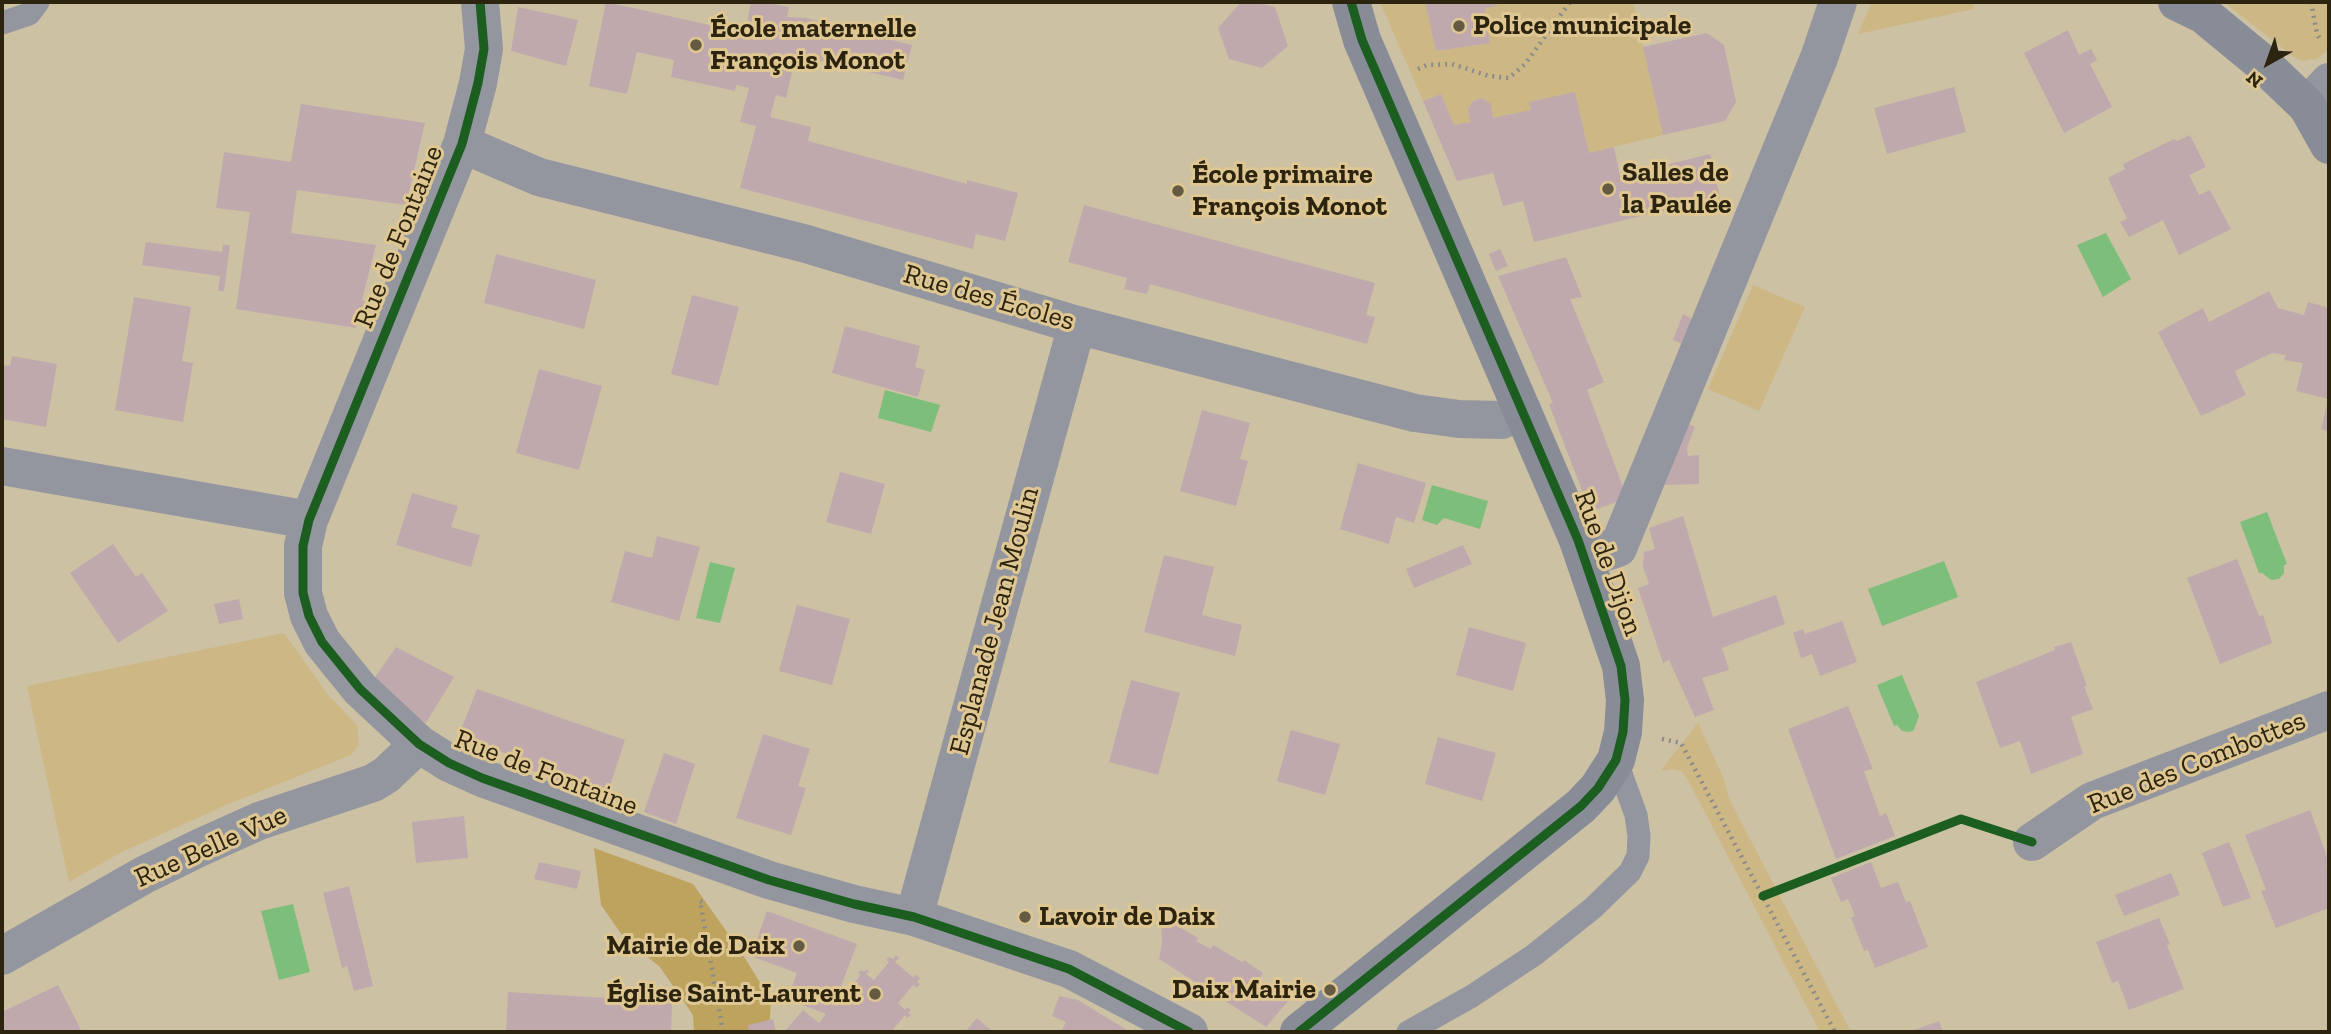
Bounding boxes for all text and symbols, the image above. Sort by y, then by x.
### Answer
place label: Police municipale [1473,9,1691,43]
place label: École maternelle François Monot [710,12,916,78]
marker: Police municipale [1451,18,1467,34]
north arrow [2233,28,2303,98]
marker: École maternelle François Monot [688,37,704,53]
text: N [2241,66,2267,93]
street label: Rue de Fontaine [347,141,451,333]
place label: Salles de la Paulée [1622,156,1732,222]
place label: École primaire François Monot [1192,158,1387,224]
marker: Salles de la Paulée [1600,181,1616,197]
marker: École primaire François Monot [1170,183,1186,199]
street label: Rue des Écoles [900,258,1078,338]
street label: Esplanade Jean Moulin [943,483,1047,759]
street label: Rue de Dijon [1566,486,1650,640]
street label: Rue des Combottes [2083,704,2311,822]
street label: Rue de Fontaine [450,723,642,823]
street label: Rue Belle Vue [130,799,292,895]
place label: Lavoir de Daix [1039,900,1215,934]
marker: Lavoir de Daix [1017,909,1033,925]
place label: Mairie de Daix [606,929,785,963]
marker: Mairie de Daix [791,938,807,954]
place label: Daix Mairie [1172,973,1316,1007]
place label: Église Saint-Laurent [606,977,861,1011]
marker: Daix Mairie [1322,982,1338,998]
marker: Église Saint-Laurent [867,986,883,1002]

